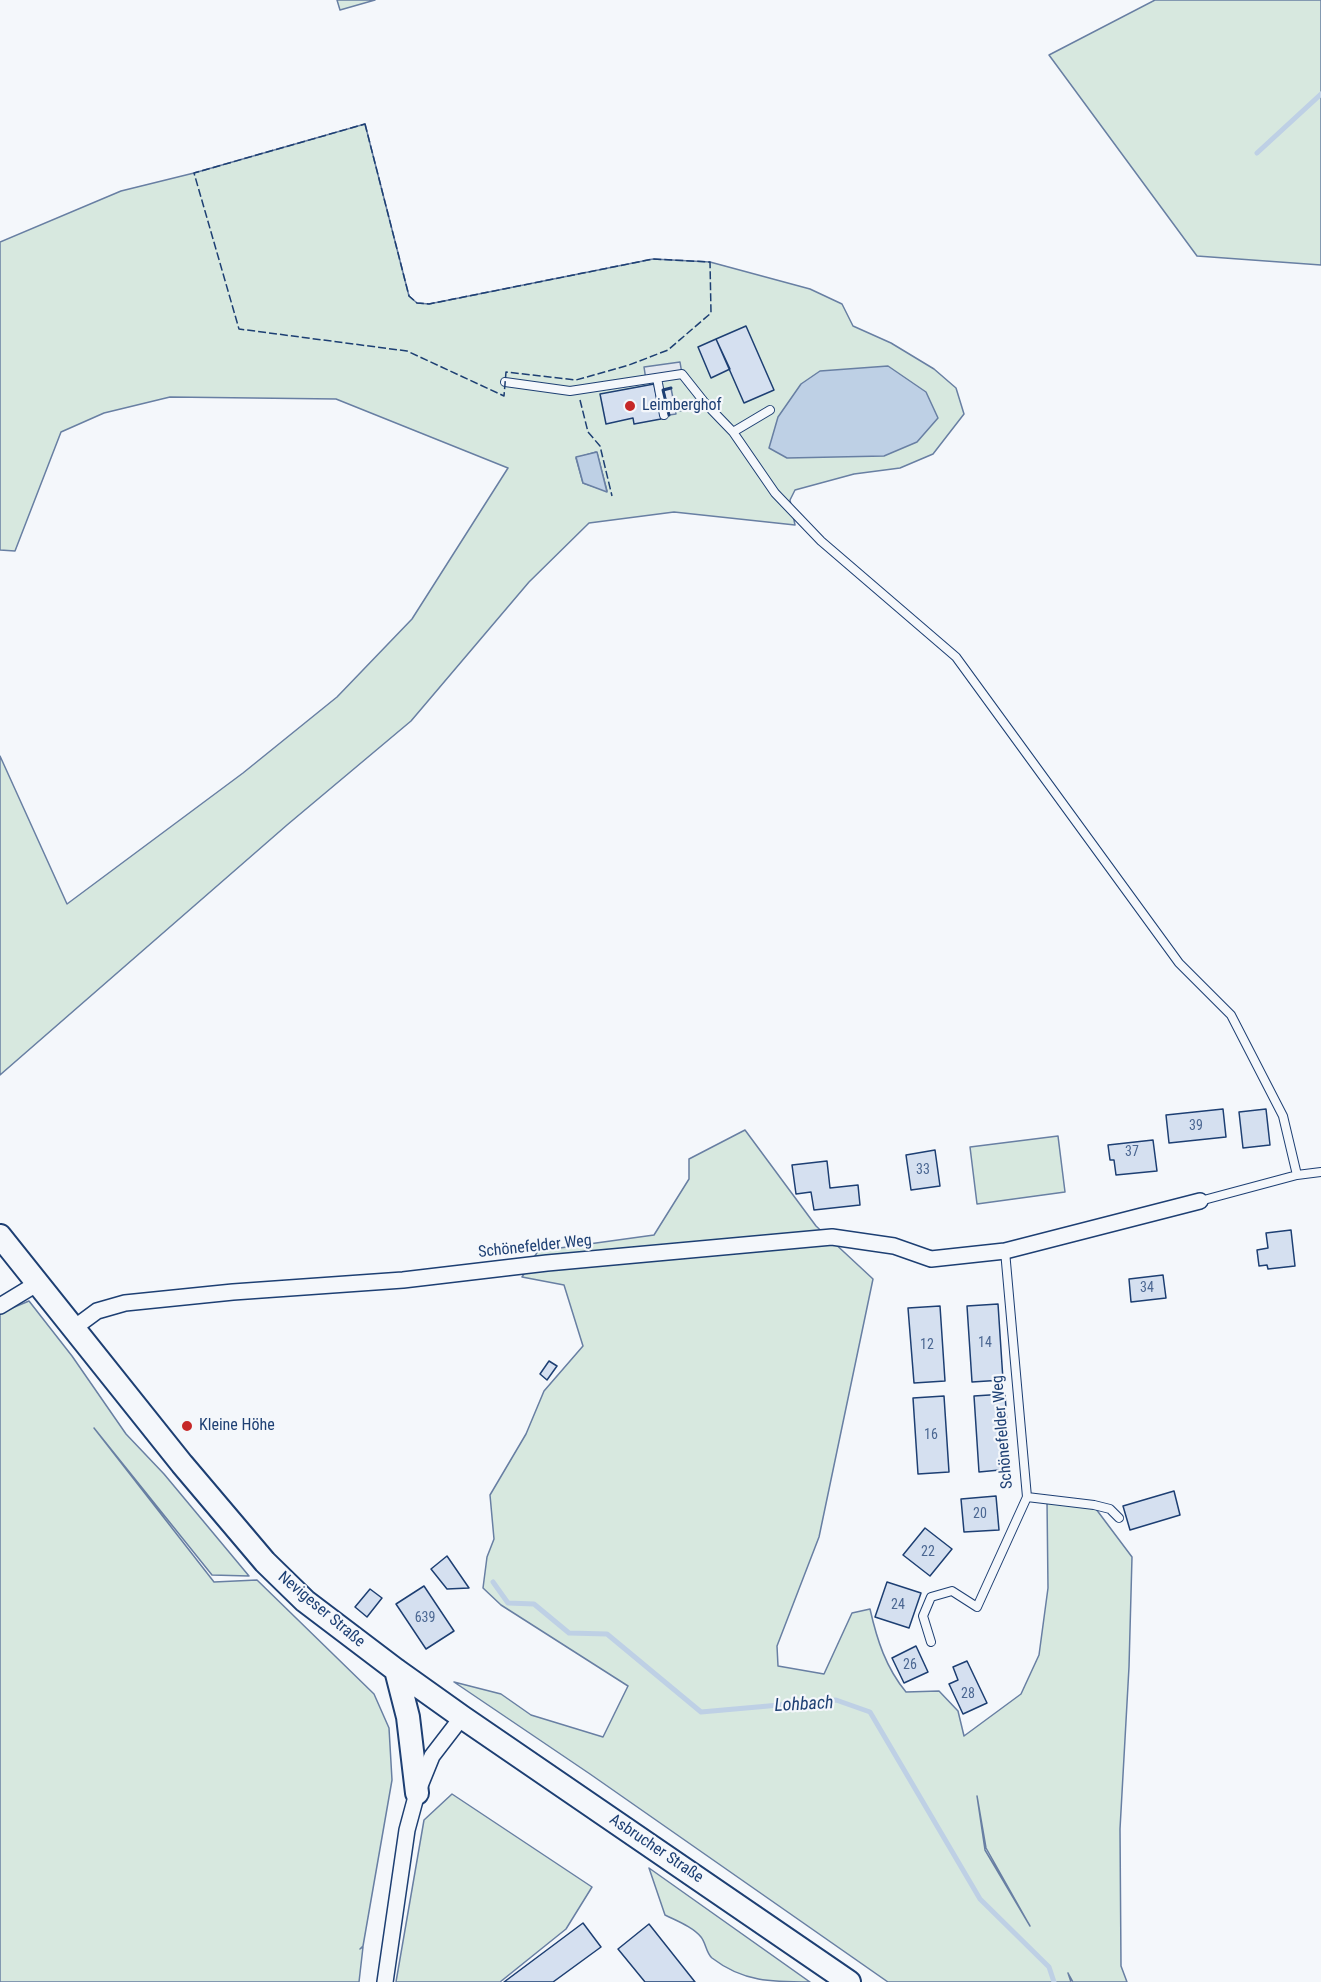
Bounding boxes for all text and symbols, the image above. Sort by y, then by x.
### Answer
place label: Leimberghof [642,396,722,416]
marker: Leimberghof [623,399,637,413]
house number: 39 [1189,1118,1203,1134]
house number: 37 [1125,1144,1139,1160]
house number: 33 [916,1162,930,1178]
street label: Schönefelder Weg [477,1231,593,1263]
house number: 34 [1140,1280,1154,1296]
house number: 14 [978,1335,992,1351]
house number: 12 [920,1337,934,1353]
street label: Schönefelder Weg [988,1374,1018,1490]
place label: Kleine Höhe [199,1416,275,1436]
marker: Kleine Höhe [180,1419,194,1433]
house number: 16 [924,1427,938,1443]
house number: 20 [973,1506,987,1522]
house number: 22 [921,1544,935,1560]
street label: Nevigeser Straße [274,1568,368,1652]
house number: 24 [891,1597,905,1613]
house number: 639 [415,1610,435,1626]
house number: 26 [903,1657,917,1673]
house number: 28 [961,1686,975,1702]
water label: Lohbach [774,1693,834,1717]
street label: Asbrucher Straße [605,1810,707,1888]

